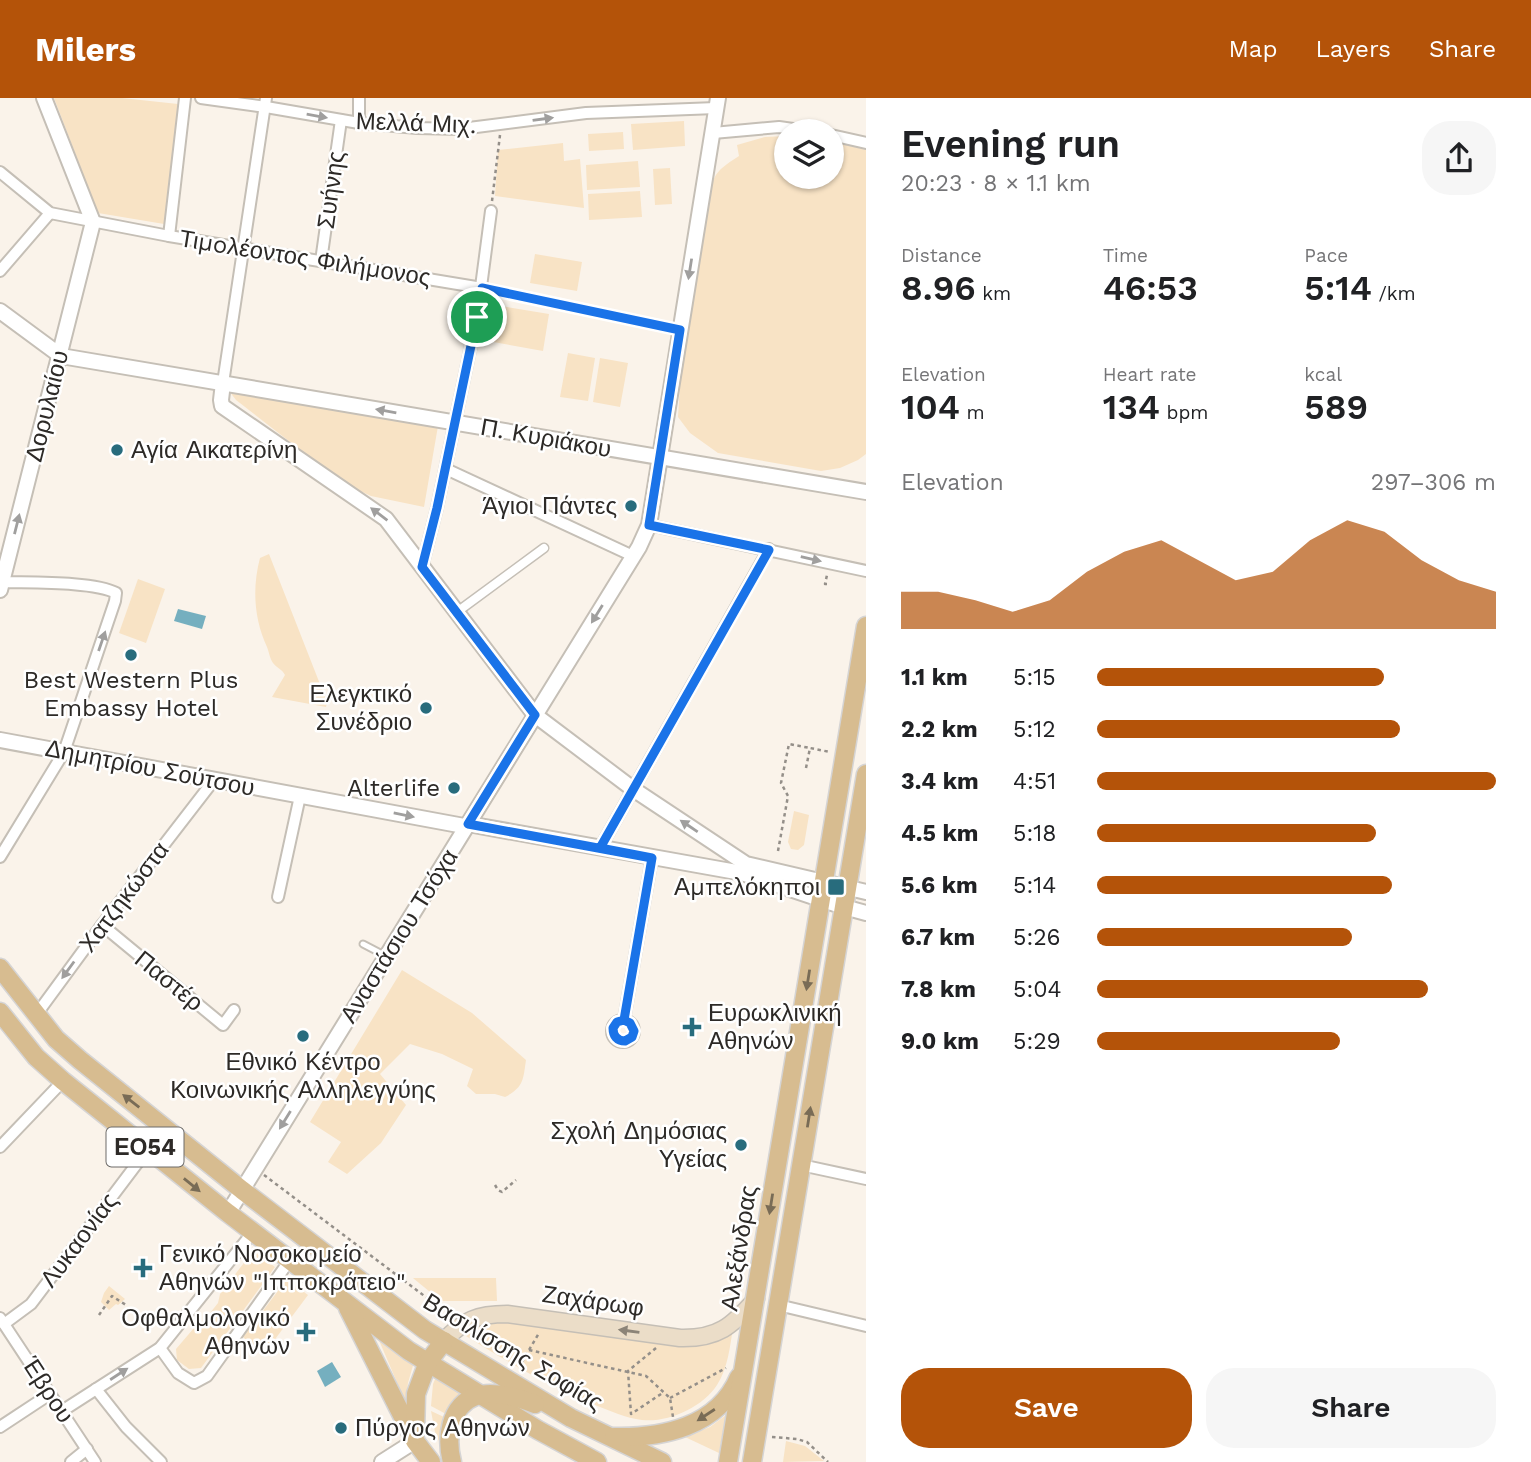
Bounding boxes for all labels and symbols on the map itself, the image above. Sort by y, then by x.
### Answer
street label: Μελλά Μιχ. [355,107,477,139]
one-way arrow [306,110,328,121]
one-way arrow [532,113,554,124]
street label: Συήνης [312,149,350,231]
street label: Τιμoλέοντος Φιλήμονος [178,224,432,292]
one-way arrow [684,258,695,280]
pin [447,287,507,347]
street label: Δορυλαίου [20,348,74,464]
one-way arrow [375,405,397,416]
street label: Π. Κυριάκου [479,413,613,463]
place label: Αγία Αικατερίνη [131,436,297,464]
marker: Αγία Αικατερίνη [109,442,125,458]
place label: Άγιοι Πάντες [482,492,617,520]
marker: Άγιοι Πάντες [623,498,639,514]
one-way arrow [370,508,388,522]
one-way arrow [12,513,23,535]
one-way arrow [800,553,822,564]
one-way arrow [591,605,604,624]
one-way arrow [97,630,108,651]
marker: Best Western Plus Embassy Hotel [123,647,139,663]
place label: Best Western Plus Embassy Hotel [24,666,238,722]
place label: Ελεγκτικό Συνέδριο [309,680,412,736]
marker: Ελεγκτικό Συνέδριο [418,700,434,716]
street label: Δημητρίου Σούτσου [43,734,257,802]
place label: Alterlife [347,774,440,802]
marker: Alterlife [446,780,462,796]
one-way arrow [393,810,415,821]
one-way arrow [680,819,698,833]
street label: Χατζηκώστα [73,836,175,958]
street label: Αναστάσιου Τσόχα [334,844,464,1028]
place label: Αμπελόκηποι [674,873,820,901]
marker: Αμπελόκηποι [826,877,846,897]
street label: Παστέρ [129,945,209,1017]
one-way arrow [62,961,76,979]
one-way arrow [802,969,813,991]
place label: Ευρωκλινική Αθηνών [708,999,842,1055]
marker: Ευρωκλινική Αθηνών [682,1017,702,1037]
marker: Εθνικό Κέντρο Κοινωνικής Αλληλεγγύης [295,1028,311,1044]
place label: Εθνικό Κέντρο Κοινωνικής Αλληλεγγύης [170,1048,436,1104]
one-way arrow [123,1094,140,1109]
one-way arrow [804,1106,815,1128]
one-way arrow [278,1111,291,1130]
place label: Σχολή Δημόσιας Υγείας [551,1117,727,1173]
road number: ΕΟ54 [106,1128,184,1166]
marker: Σχολή Δημόσιας Υγείας [733,1137,749,1153]
one-way arrow [183,1177,201,1192]
street label: Αλεξάνδρας [715,1183,763,1313]
street label: Λυκαονίας [34,1187,124,1293]
one-way arrow [765,1194,776,1216]
place label: Γενικό Νοσοκομείο Αθηνών "Ιπποκράτειο" [159,1240,406,1296]
marker: Γενικό Νοσοκομείο Αθηνών "Ιπποκράτειο" [133,1258,153,1278]
street label: Ζαχάρωφ [540,1280,646,1322]
street label: Βασιλίσσης Σοφίας [418,1287,608,1417]
place label: Οφθαλμολογικό Αθηνών [121,1304,290,1360]
marker: Οφθαλμολογικό Αθηνών [296,1322,316,1342]
one-way arrow [618,1325,640,1336]
street label: Έβρου [16,1351,80,1428]
one-way arrow [109,1368,129,1381]
one-way arrow [697,1409,716,1422]
place label: Πύργος Αθηνών [355,1414,530,1442]
marker: Πύργος Αθηνών [333,1420,349,1436]

